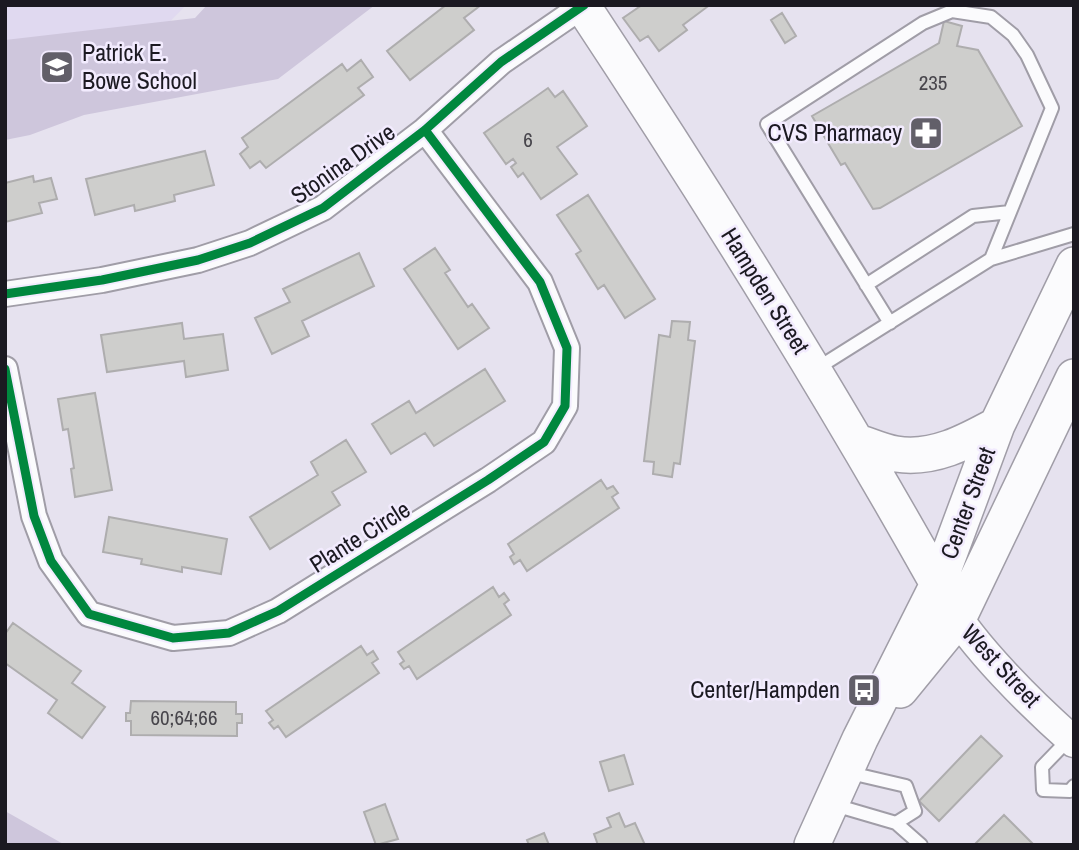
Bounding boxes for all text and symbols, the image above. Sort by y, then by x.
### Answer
place label: Patrick E. Bowe School [82,36,197,96]
school or university icon: Patrick E. Bowe School [38,48,76,86]
house number: 235 [919,68,947,97]
pharmacy icon: CVS Pharmacy [907,114,945,152]
street label: Stonina Drive [284,116,401,211]
place label: CVS Pharmacy [767,116,902,148]
house number: 6 [523,125,533,154]
street label: Hampden Street [714,221,818,360]
street label: Center Street [932,442,1002,563]
street label: Plante Circle [303,493,416,580]
street label: West Street [955,617,1049,714]
bus stop icon: Center/Hampden [845,671,883,709]
place label: Center/Hampden [690,673,840,705]
house number: 60;64;66 [150,703,218,732]

